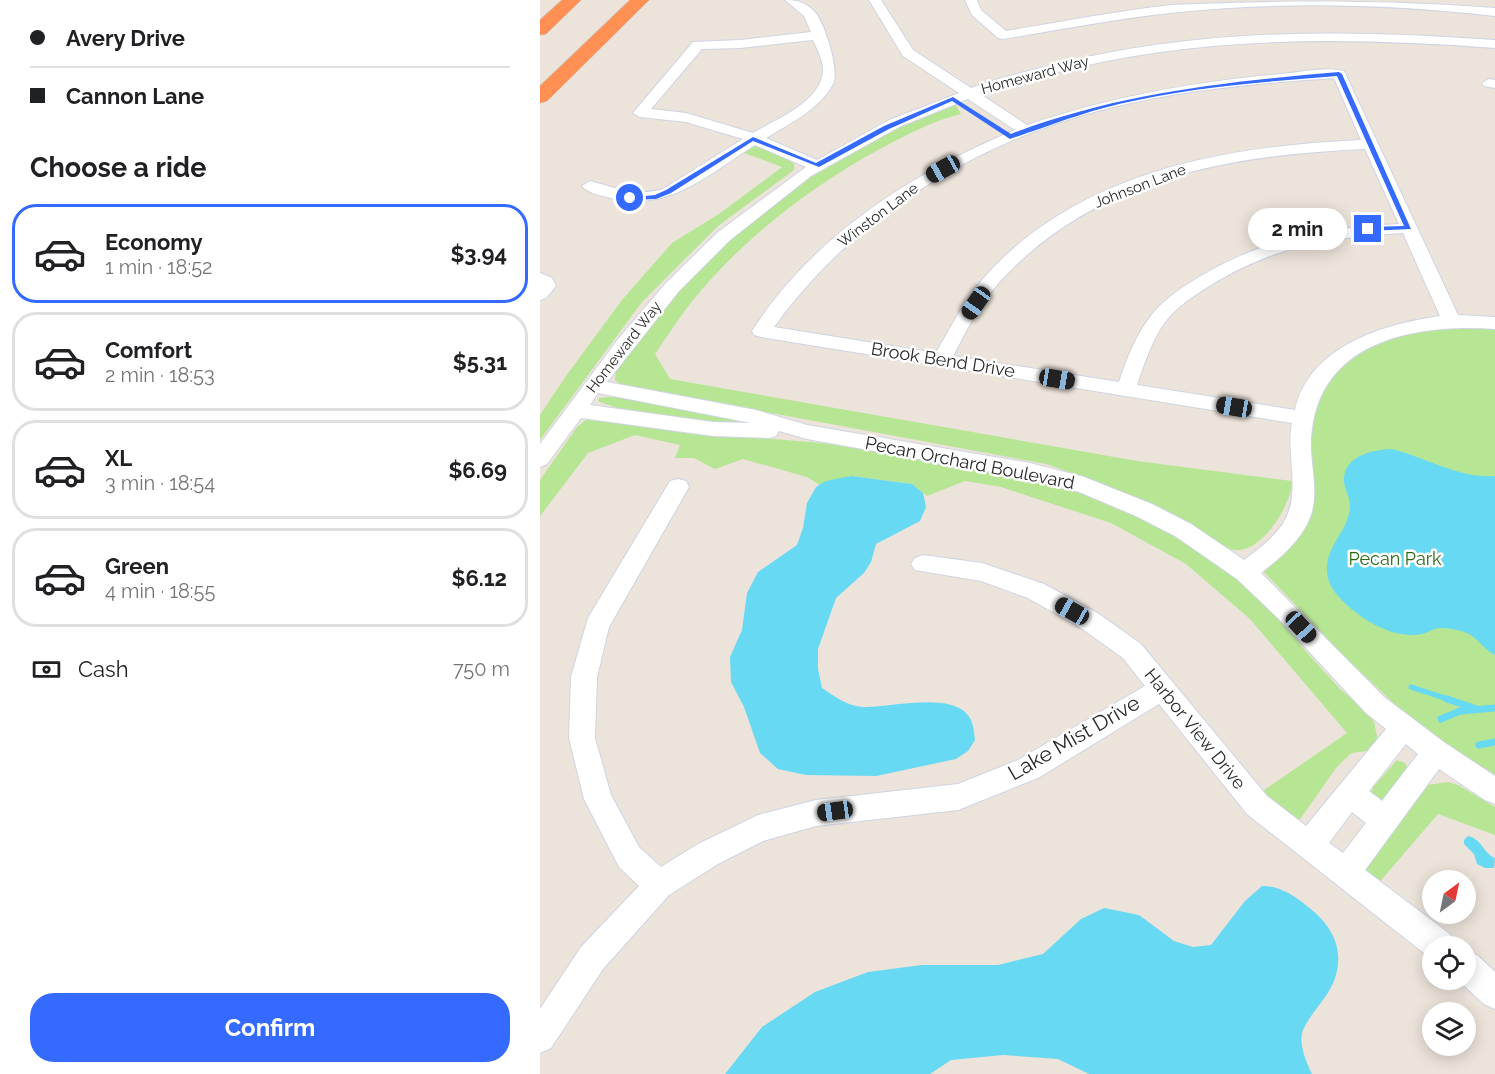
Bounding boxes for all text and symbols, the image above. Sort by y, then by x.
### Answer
text: Avery Drive [66,25,185,51]
street label: Homeward Way [979,52,1091,98]
text: Cannon Lane [66,83,204,109]
text: Choose a ride [30,152,206,183]
car [923,152,963,186]
street label: Johnson Lane [1092,160,1189,212]
street label: Winston Lane [834,179,922,251]
route start [616,184,643,211]
callout: 2 min [1248,208,1347,250]
route end [1354,215,1381,242]
text: 2 min [1272,217,1323,241]
icon: car [33,227,87,281]
text: Economy [105,229,203,255]
text: $3.94 [450,241,507,267]
text: 1 min · 18:52 [105,255,213,279]
car [958,283,994,323]
street label: Homeward Way [583,298,665,396]
icon: car [33,335,87,389]
text: Comfort [105,337,192,363]
street label: Brook Bend Drive [870,338,1017,381]
text: $5.31 [453,349,507,375]
text: 2 min · 18:53 [105,363,215,387]
car [1038,367,1076,391]
car [1215,395,1253,419]
street label: Pecan Orchard Boulevard [864,432,1077,493]
icon: car [33,443,87,497]
text: XL [105,445,132,471]
text: $6.69 [448,457,507,483]
text: 3 min · 18:54 [105,471,215,495]
park label: Pecan Park [1348,548,1442,569]
icon: car [33,551,87,605]
text: Green [105,553,169,579]
text: $6.12 [451,565,507,591]
text: 4 min · 18:55 [105,579,215,603]
car [1052,594,1092,628]
car [1282,608,1320,646]
icon: cash [30,653,63,686]
text: Cash [78,656,129,682]
text: 750 m [453,657,510,681]
street label: Harbor View Drive [1140,664,1251,794]
street label: Lake Mist Drive [1004,690,1144,785]
car [816,800,854,822]
north arrow [1422,870,1476,924]
map controls [1422,870,1476,1056]
button: locate [1422,936,1476,990]
button: Confirm [30,993,510,1062]
button: layers [1422,1002,1476,1056]

